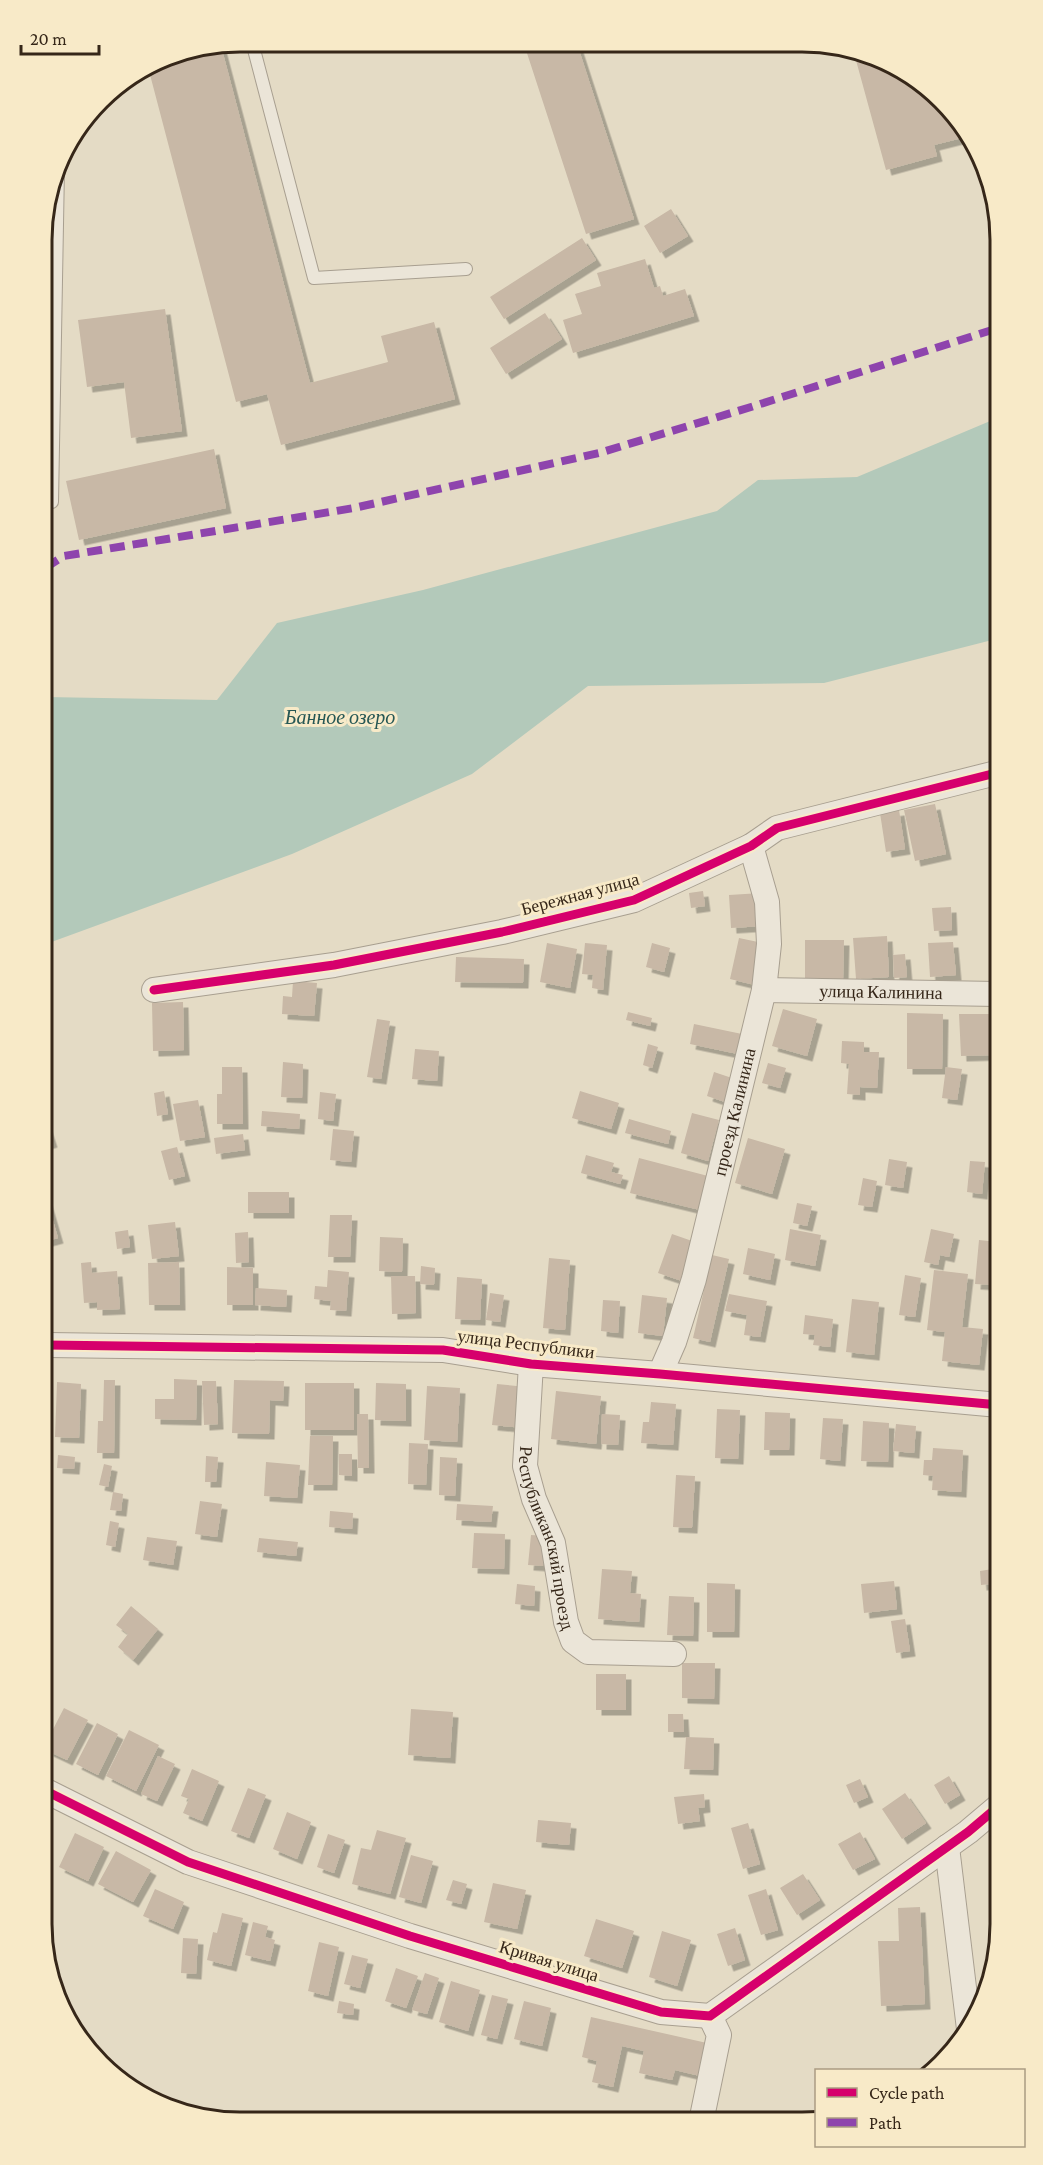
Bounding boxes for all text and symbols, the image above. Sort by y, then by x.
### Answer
scale bar [21,18,99,56]
text: 20 m [30,29,67,49]
water label: Банное озеро [284,706,395,729]
street label: Бережная улица [519,869,641,919]
street label: улица Калинина [819,981,943,1003]
street label: проезд Калинина [709,1046,760,1178]
street label: улица Республики [456,1326,596,1362]
street label: Республиканский проезд [515,1445,578,1632]
street label: Кривая улица [497,1936,601,1986]
legend [815,2069,1025,2147]
text: Cycle path [869,2083,945,2103]
text: Path [869,2113,902,2133]

